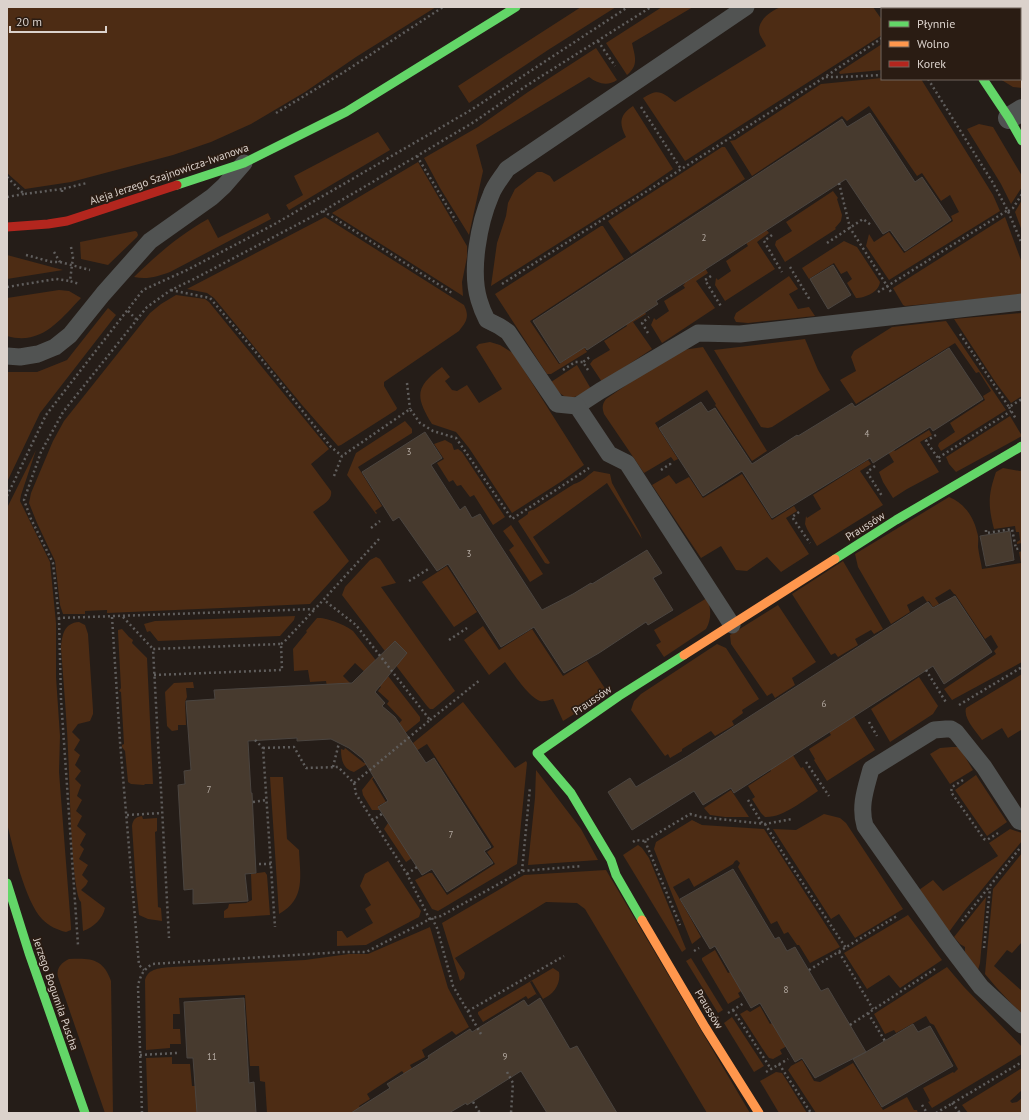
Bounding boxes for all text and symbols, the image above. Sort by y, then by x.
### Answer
scale bar [10,8,106,34]
legend [881,8,1021,80]
text: 20 m [16,14,42,29]
text: Płynnie [917,16,955,31]
text: Wolno [917,36,949,51]
text: Korek [917,56,946,71]
street label: Aleja Jerzego Szajnowicza-Iwanowa [88,140,250,208]
house number: 2 [702,232,707,243]
house number: 4 [865,428,870,439]
house number: 3 [407,446,412,457]
street label: Praussów [843,508,887,544]
house number: 3 [467,548,472,559]
street label: Praussów [570,682,614,718]
house number: 6 [822,698,827,709]
house number: 7 [207,784,212,795]
house number: 7 [449,829,454,840]
street label: Jerzego Bogumiła Puscha [30,935,82,1052]
house number: 8 [784,984,789,995]
street label: Praussów [692,987,726,1031]
house number: 11 [207,1051,217,1062]
house number: 9 [503,1051,508,1062]

